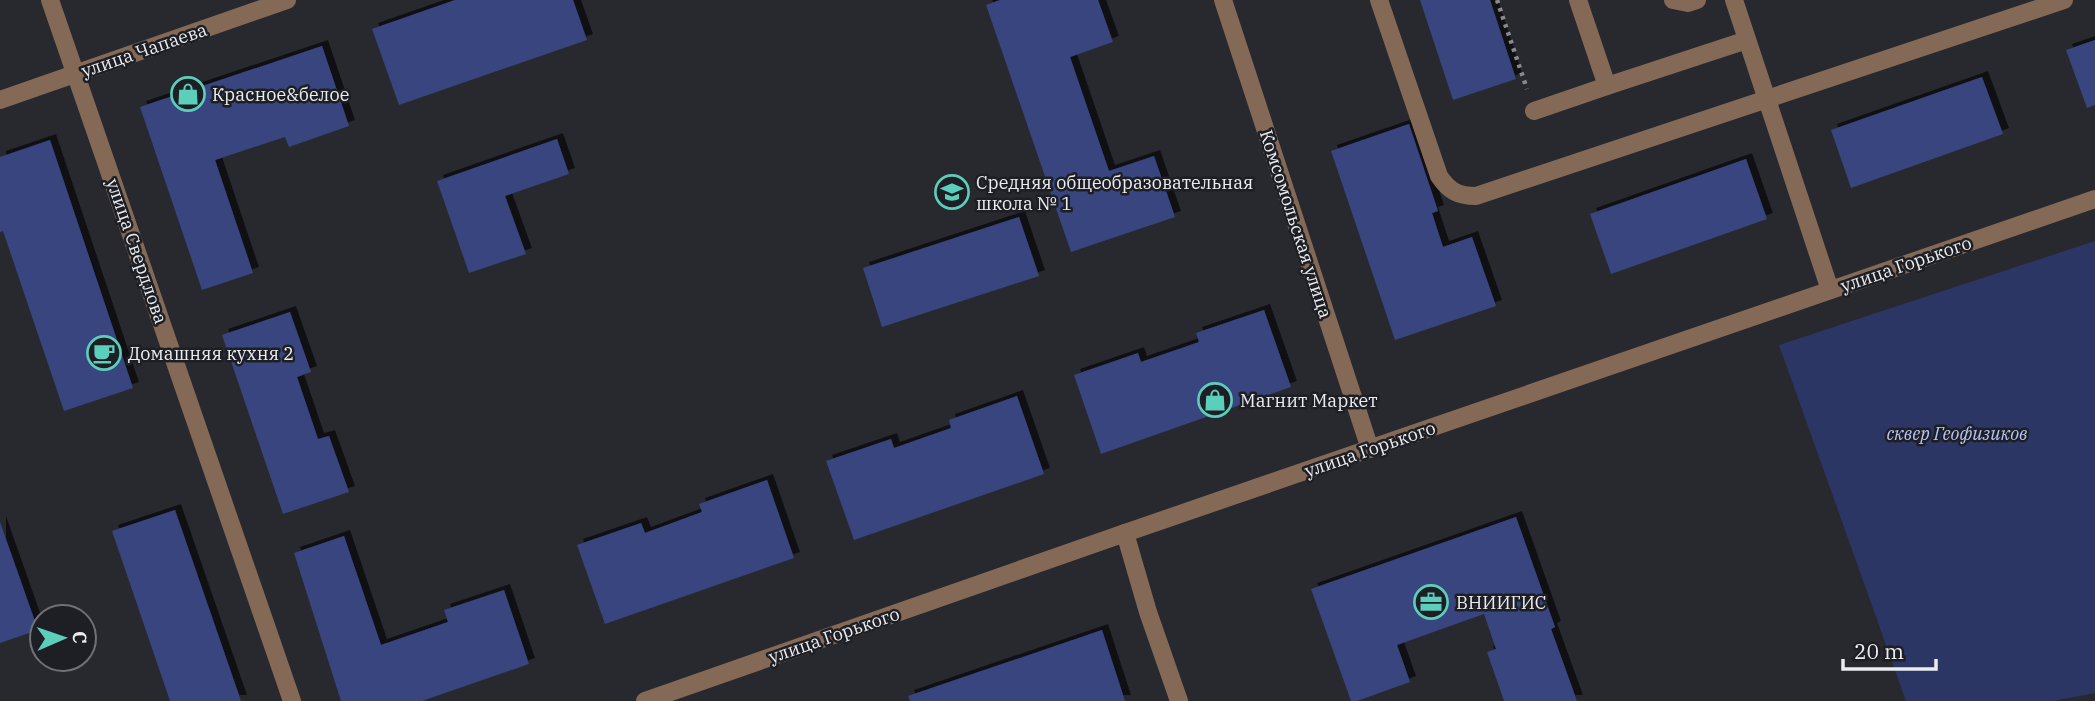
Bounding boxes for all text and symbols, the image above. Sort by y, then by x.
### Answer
street label: улица Чапаева [78,18,210,82]
shop icon: Красное&белое [169,75,207,113]
place label: Красное&белое [212,83,349,106]
street label: Комсомольская улица [1255,127,1337,321]
place label: Средняя общеобразовательная школа № 1 [976,171,1254,215]
school or university icon: Средняя общеобразовательная школа № 1 [933,173,971,211]
street label: улица Свердлова [101,175,173,327]
street label: улица Горького [1838,231,1974,297]
cafe icon: Домашняя кухня 2 [85,334,123,372]
place label: Домашняя кухня 2 [128,342,294,365]
shop icon: Магнит Маркет [1196,381,1234,419]
place label: Магнит Маркет [1240,389,1378,412]
street label: улица Горького [1302,416,1438,482]
park label: cквер Геофизиков [1886,422,2028,445]
office icon: ВНИИГИС [1412,583,1450,621]
place label: ВНИИГИС [1456,591,1547,614]
street label: улица Горького [766,602,902,668]
north arrow [28,603,98,673]
scale bar [1843,628,1936,672]
text: С [68,631,92,644]
text: 20 m [1854,637,1904,665]

